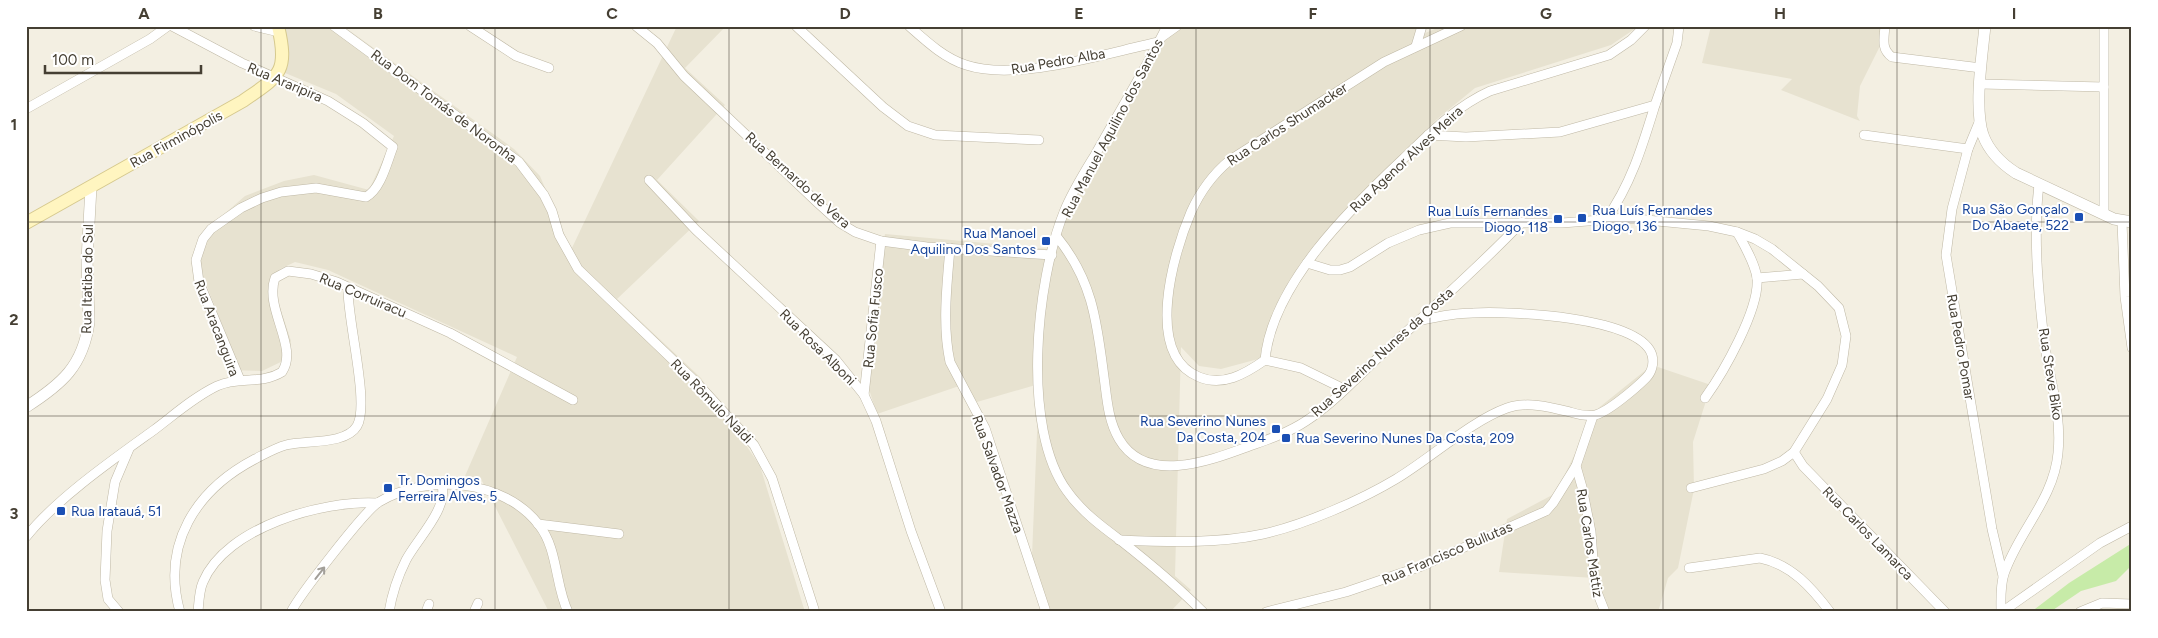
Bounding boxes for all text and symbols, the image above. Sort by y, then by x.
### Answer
text: A [138,4,150,23]
text: B [373,4,383,23]
text: C [606,4,618,23]
text: D [839,4,851,23]
text: E [1074,4,1084,23]
text: F [1309,4,1318,23]
text: G [1540,4,1552,23]
text: H [1774,4,1786,23]
text: I [2012,4,2016,23]
street label: Rua Manuel Aquilino dos Santos [1058,36,1167,221]
scale bar [45,42,201,74]
street label: Rua Pedro Alba [1010,45,1106,78]
street label: Rua Dom Tomás de Noronha [367,46,520,167]
text: 100 m [52,51,94,69]
street label: Rua Araripira [245,59,325,106]
street label: Rua Carlos Shumacker [1224,79,1351,170]
street label: Rua Agenor Alves Meira [1346,103,1466,216]
street label: Rua Firminópolis [127,107,225,172]
text: 1 [11,115,17,134]
street label: Rua Bernardo de Vera [742,129,854,232]
place label: Rua São Gonçalo Do Abaete, 522 [1962,201,2069,234]
place label: Rua Luís Fernandes Diogo, 136 [1592,202,1713,235]
place label: Rua Luís Fernandes Diogo, 118 [1427,203,1548,236]
marker: Rua São Gonçalo Do Abaete, 522 [2073,211,2085,223]
marker: Rua Luís Fernandes Diogo, 136 [1576,212,1588,224]
marker: Rua Luís Fernandes Diogo, 118 [1552,213,1564,225]
street label: Rua Itatiba do Sul [78,224,97,334]
place label: Rua Manoel Aquilino Dos Santos [911,225,1036,258]
marker: Rua Manoel Aquilino Dos Santos [1040,235,1052,247]
street label: Rua Sofia Fusco [860,267,887,369]
street label: Rua Corruiracu [317,269,409,321]
street label: Rua Aracanguira [190,277,243,379]
street label: Rua Severino Nunes da Costa [1308,284,1457,421]
street label: Rua Pedro Pomar [1943,293,1978,402]
street label: Rua Rosa Alboni [776,306,859,389]
text: 2 [9,310,19,329]
street label: Rua Steve Biko [2035,327,2066,421]
street label: Rua Rômulo Naldi [667,356,756,447]
street label: Rua Salvador Mazza [968,413,1027,536]
place label: Rua Severino Nunes Da Costa, 204 [1140,413,1266,446]
marker: Rua Severino Nunes Da Costa, 204 [1270,423,1282,435]
place label: Rua Severino Nunes Da Costa, 209 [1296,430,1514,447]
marker: Rua Severino Nunes Da Costa, 209 [1280,432,1292,444]
place label: Tr. Domingos Ferreira Alves, 5 [398,472,497,505]
marker: Tr. Domingos Ferreira Alves, 5 [382,482,394,494]
street label: Rua Carlos Lamarca [1819,483,1917,584]
street label: Rua Carlos Mattiz [1573,487,1607,599]
place label: Rua Iratauá, 51 [71,503,162,520]
text: 3 [10,504,19,523]
marker: Rua Iratauá, 51 [55,505,67,517]
street label: Rua Francisco Bullutas [1379,518,1515,589]
one-way arrow [314,567,325,580]

